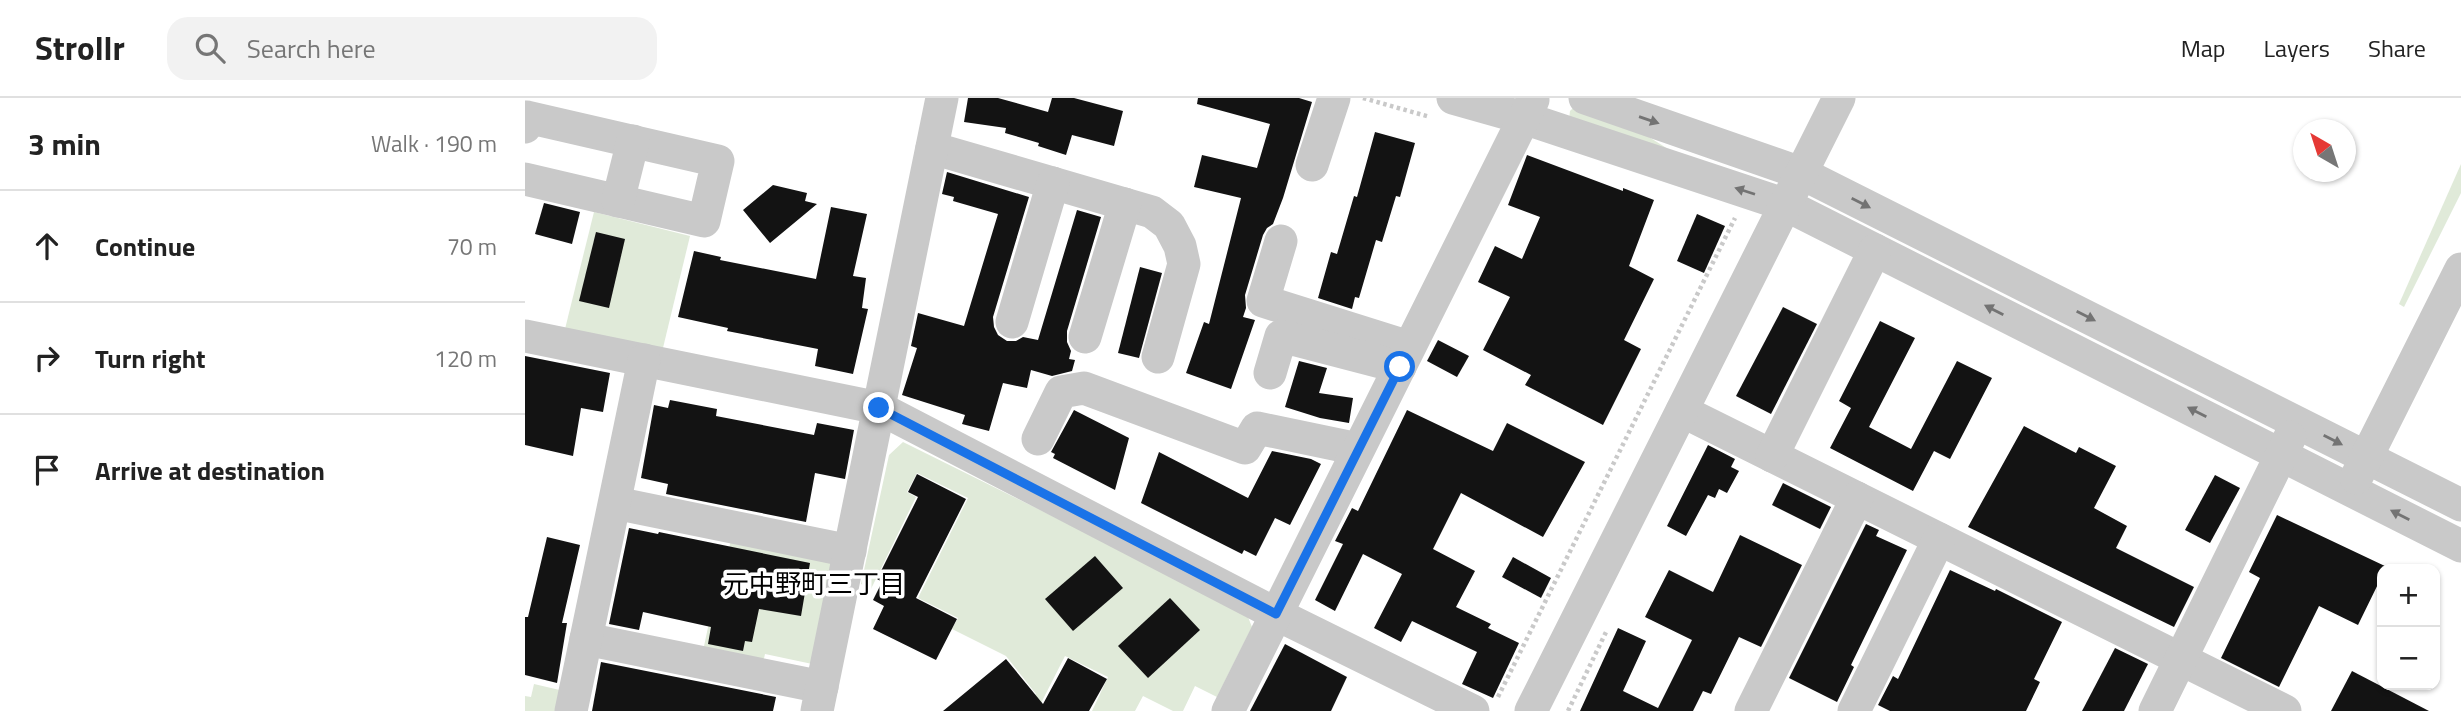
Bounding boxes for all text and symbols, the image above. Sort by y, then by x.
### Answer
search box [167,17,657,80]
text: Strollr [35,23,125,73]
icon: search [191,29,229,67]
text: Search here [247,29,376,68]
text: Map [2181,30,2226,66]
text: Layers [2264,30,2330,66]
text: Share [2368,30,2426,66]
one-way arrow [1639,115,1660,126]
north arrow [2293,119,2356,182]
text: 3 min [28,121,101,167]
text: Walk · 190 m [371,126,497,161]
one-way arrow [1734,185,1755,196]
one-way arrow [1851,197,1871,208]
icon: ahead [28,227,66,265]
text: Continue [95,227,195,266]
text: 70 m [447,229,497,264]
one-way arrow [1984,305,2004,316]
one-way arrow [2076,311,2096,322]
icon: right [28,339,66,377]
text: Turn right [95,339,206,378]
text: 120 m [434,341,497,376]
route start [1384,351,1415,382]
route end [863,392,894,423]
one-way arrow [2187,407,2207,418]
one-way arrow [2323,435,2343,446]
icon: arrive [28,451,66,489]
text: Arrive at destination [95,451,325,490]
one-way arrow [2390,509,2410,520]
district label: 元中野町三丁目 [723,564,905,603]
map controls [2377,564,2440,690]
button: + [2377,564,2440,627]
button: − [2377,627,2440,690]

